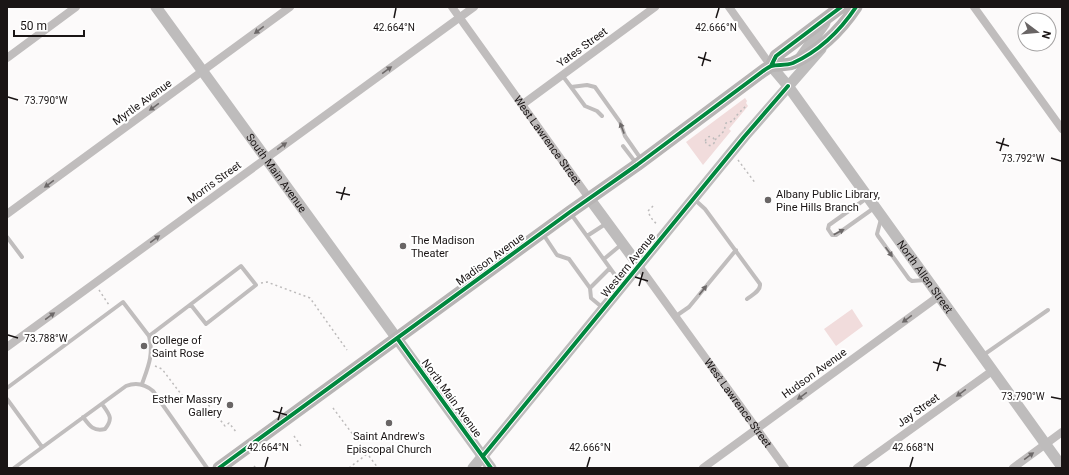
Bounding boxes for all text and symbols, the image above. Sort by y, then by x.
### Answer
scale bar [14,12,84,38]
north arrow [1017,12,1057,52]
text: 50 m [20,19,47,33]
text: 42.664°N [373,22,415,33]
text: 42.666°N [695,22,737,33]
street label: Yates Street [555,25,610,70]
one-way arrow [253,26,264,34]
text: N [1039,29,1053,40]
one-way arrow [382,66,393,74]
street label: Myrtle Avenue [110,77,174,128]
street label: West Lawrence Street [511,93,584,188]
text: 73.790°W [24,95,68,106]
one-way arrow [149,103,159,111]
one-way arrow [618,122,624,134]
street label: South Main Avenue [243,131,309,215]
one-way arrow [277,142,287,150]
text: 73.792°W [1001,153,1045,164]
street label: Morris Street [185,158,244,206]
one-way arrow [43,180,54,188]
place label: Albany Public Library, Pine Hills Branch [776,188,880,214]
marker: Albany Public Library, Pine Hills Branch [763,195,773,205]
one-way arrow [833,229,845,235]
street label: Madison Avenue [454,230,527,289]
street label: Western Avenue [598,230,658,300]
place label: The Madison Theater [411,234,475,260]
one-way arrow [149,235,160,243]
street label: North Allen Street [894,238,956,316]
marker: The Madison Theater [398,241,408,251]
one-way arrow [885,246,893,257]
one-way arrow [699,284,708,295]
one-way arrow [44,312,55,320]
one-way arrow [902,315,913,323]
text: 73.788°W [24,333,68,344]
place label: College of Saint Rose [152,334,204,360]
marker: College of Saint Rose [139,341,149,351]
street label: Hudson Avenue [779,345,849,401]
street label: West Lawrence Street [701,356,774,451]
street label: North Main Avenue [419,357,484,440]
one-way arrow [955,389,966,397]
street label: Jay Street [895,391,942,430]
text: 73.790°W [1001,391,1045,402]
one-way arrow [797,392,808,400]
place label: Esther Massry Gallery [152,393,223,419]
marker: Esther Massry Gallery [225,400,235,410]
marker: Saint Andrew's Episcopal Church [384,418,394,428]
place label: Saint Andrew's Episcopal Church [346,430,432,456]
text: 42.664°N [247,442,289,453]
text: 42.666°N [569,442,611,453]
text: 42.668°N [892,442,934,453]
one-way arrow [1024,452,1034,460]

